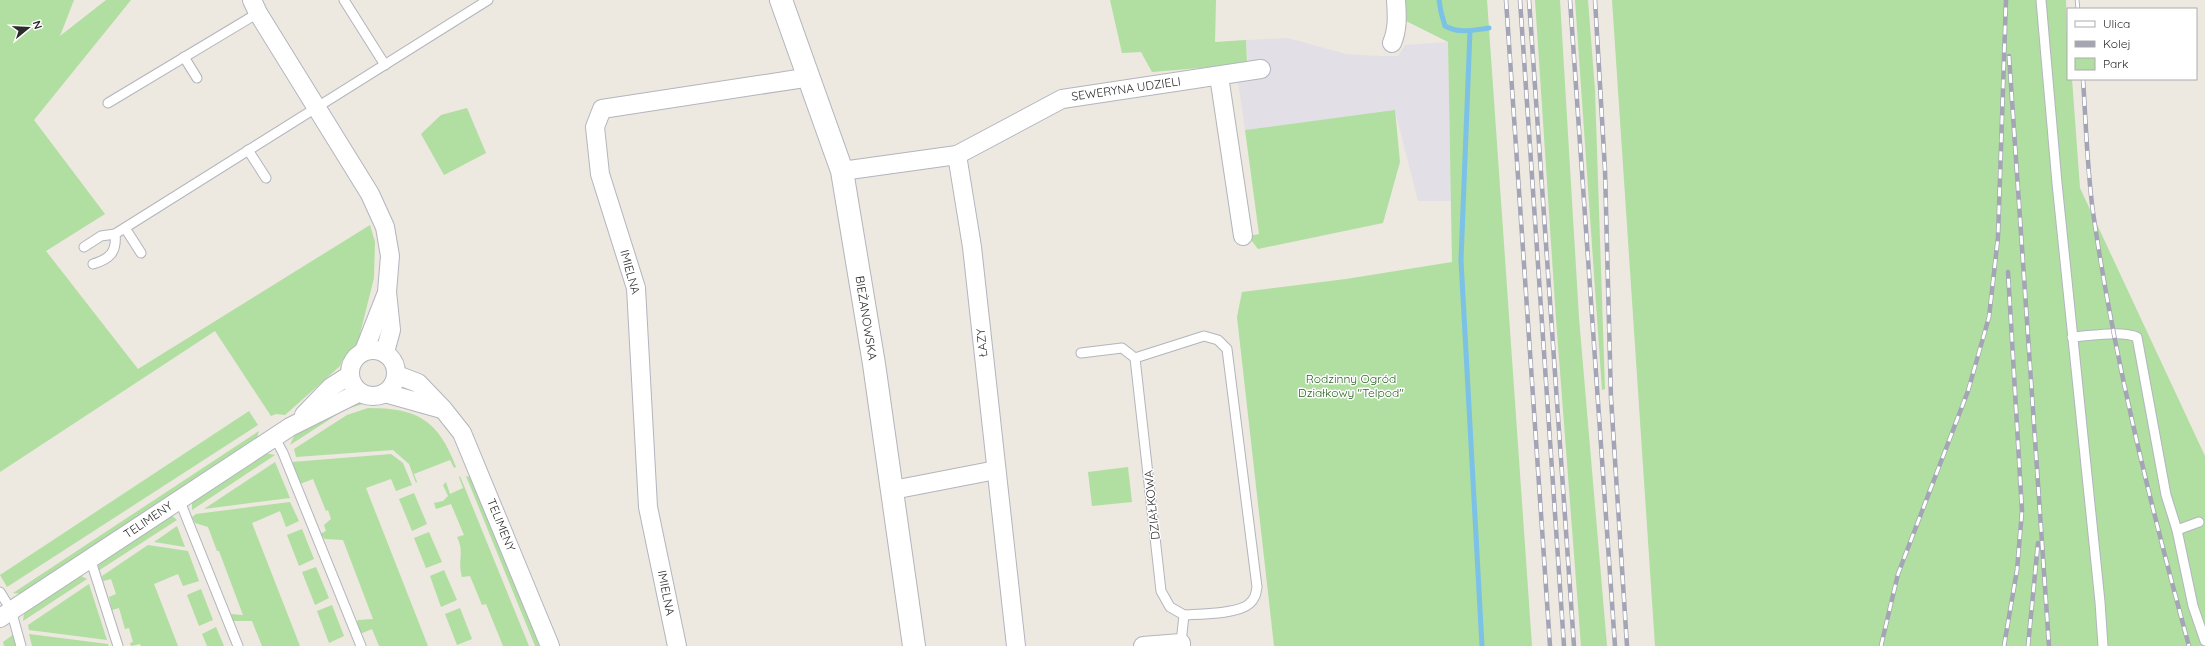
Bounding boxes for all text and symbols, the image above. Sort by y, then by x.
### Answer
north arrow [8,8,48,48]
legend [2067,8,2197,80]
text: Ulica [2103,16,2130,31]
text: N [30,19,45,31]
text: Kolej [2103,36,2131,51]
text: Park [2103,56,2128,71]
street label: SEWERYNA UDZIELI [1070,73,1182,104]
street label: IMIELNA [617,248,644,296]
street label: BIEŻANOWSKA [852,275,881,361]
street label: ŁAZY [972,327,990,358]
park label: Rodzinny Ogród Działkowy "Telpod" [1298,371,1404,400]
street label: DZIAŁKOWA [1140,469,1163,541]
street label: TELIMENY [484,496,519,554]
street label: TELIMENY [120,498,175,541]
street label: IMIELNA [655,569,678,617]

